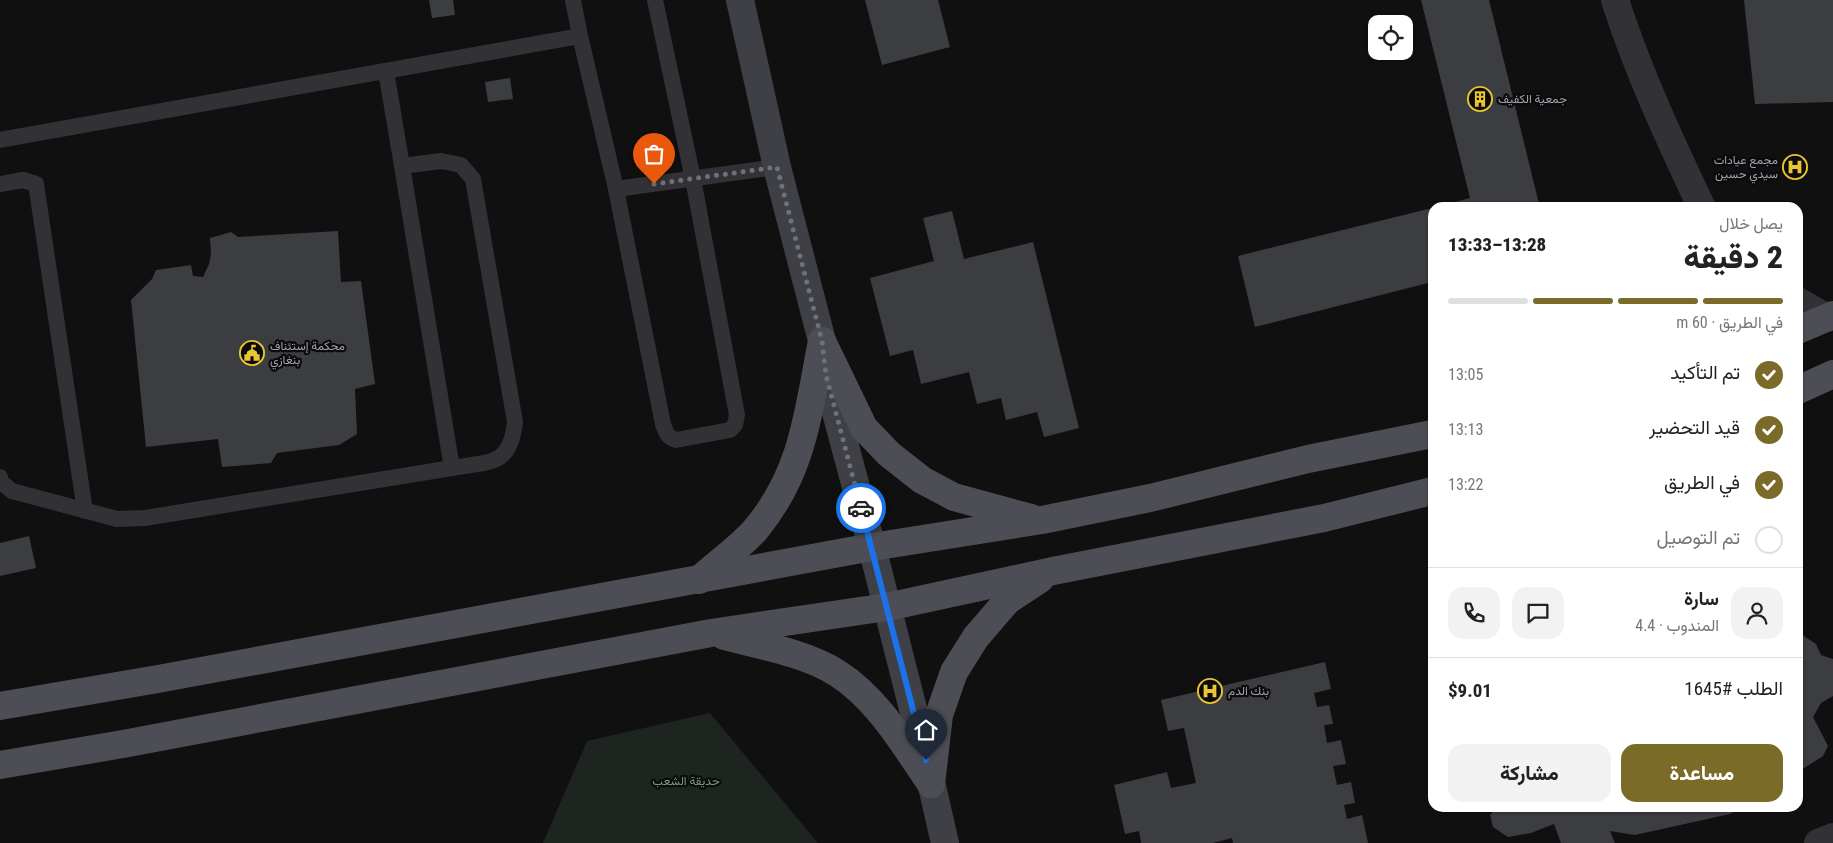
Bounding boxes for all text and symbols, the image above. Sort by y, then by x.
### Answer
map controls [1368,15,1413,60]
button: locate [1368,15,1413,60]
building icon: جمعية الكفيف [1467,86,1493,112]
place label: جمعية الكفيف [1498,92,1567,106]
pin [633,133,675,184]
icon: bag [640,140,668,168]
place label: مجمع عيادات سيدي حسين [1714,153,1778,184]
hospital icon: مجمع عيادات سيدي حسين [1782,154,1808,180]
text: يصل خلال [1719,214,1783,233]
text: 13:28–13:33 [1448,233,1546,256]
text: 2 دقيقة [1684,238,1783,276]
text: في الطريق · 60 m [1676,313,1783,332]
place label: محكمة إستئناف بنغازي [270,339,345,370]
public building icon: محكمة إستئناف بنغازي [239,340,265,366]
text: تم التأكيد [1670,361,1740,384]
icon: check [1755,361,1783,389]
text: 13:05 [1448,365,1483,384]
text: قيد التحضير [1649,416,1740,439]
icon: check [1755,416,1783,444]
text: 13:13 [1448,420,1483,439]
text: في الطريق [1664,471,1740,494]
icon: check [1755,471,1783,499]
text: 13:22 [1448,475,1483,494]
courier [836,483,886,533]
icon: car [847,494,875,522]
text: تم التوصيل [1656,526,1740,549]
button: phone [1448,587,1500,639]
button: chat [1512,587,1564,639]
text: سارة [1684,587,1719,610]
button: person [1731,587,1783,639]
text: المندوب · 4.4 [1635,616,1719,635]
text: الطلب #1645 [1684,677,1783,700]
hospital icon: بنك الدم [1197,678,1223,704]
text: $9.01 [1448,679,1492,702]
place label: بنك الدم [1228,684,1269,699]
pin [905,709,947,760]
icon: home [912,716,940,744]
button: مشاركة [1448,744,1611,802]
button: مساعدة [1621,744,1783,802]
park label: حديقة الشعب [652,774,720,788]

